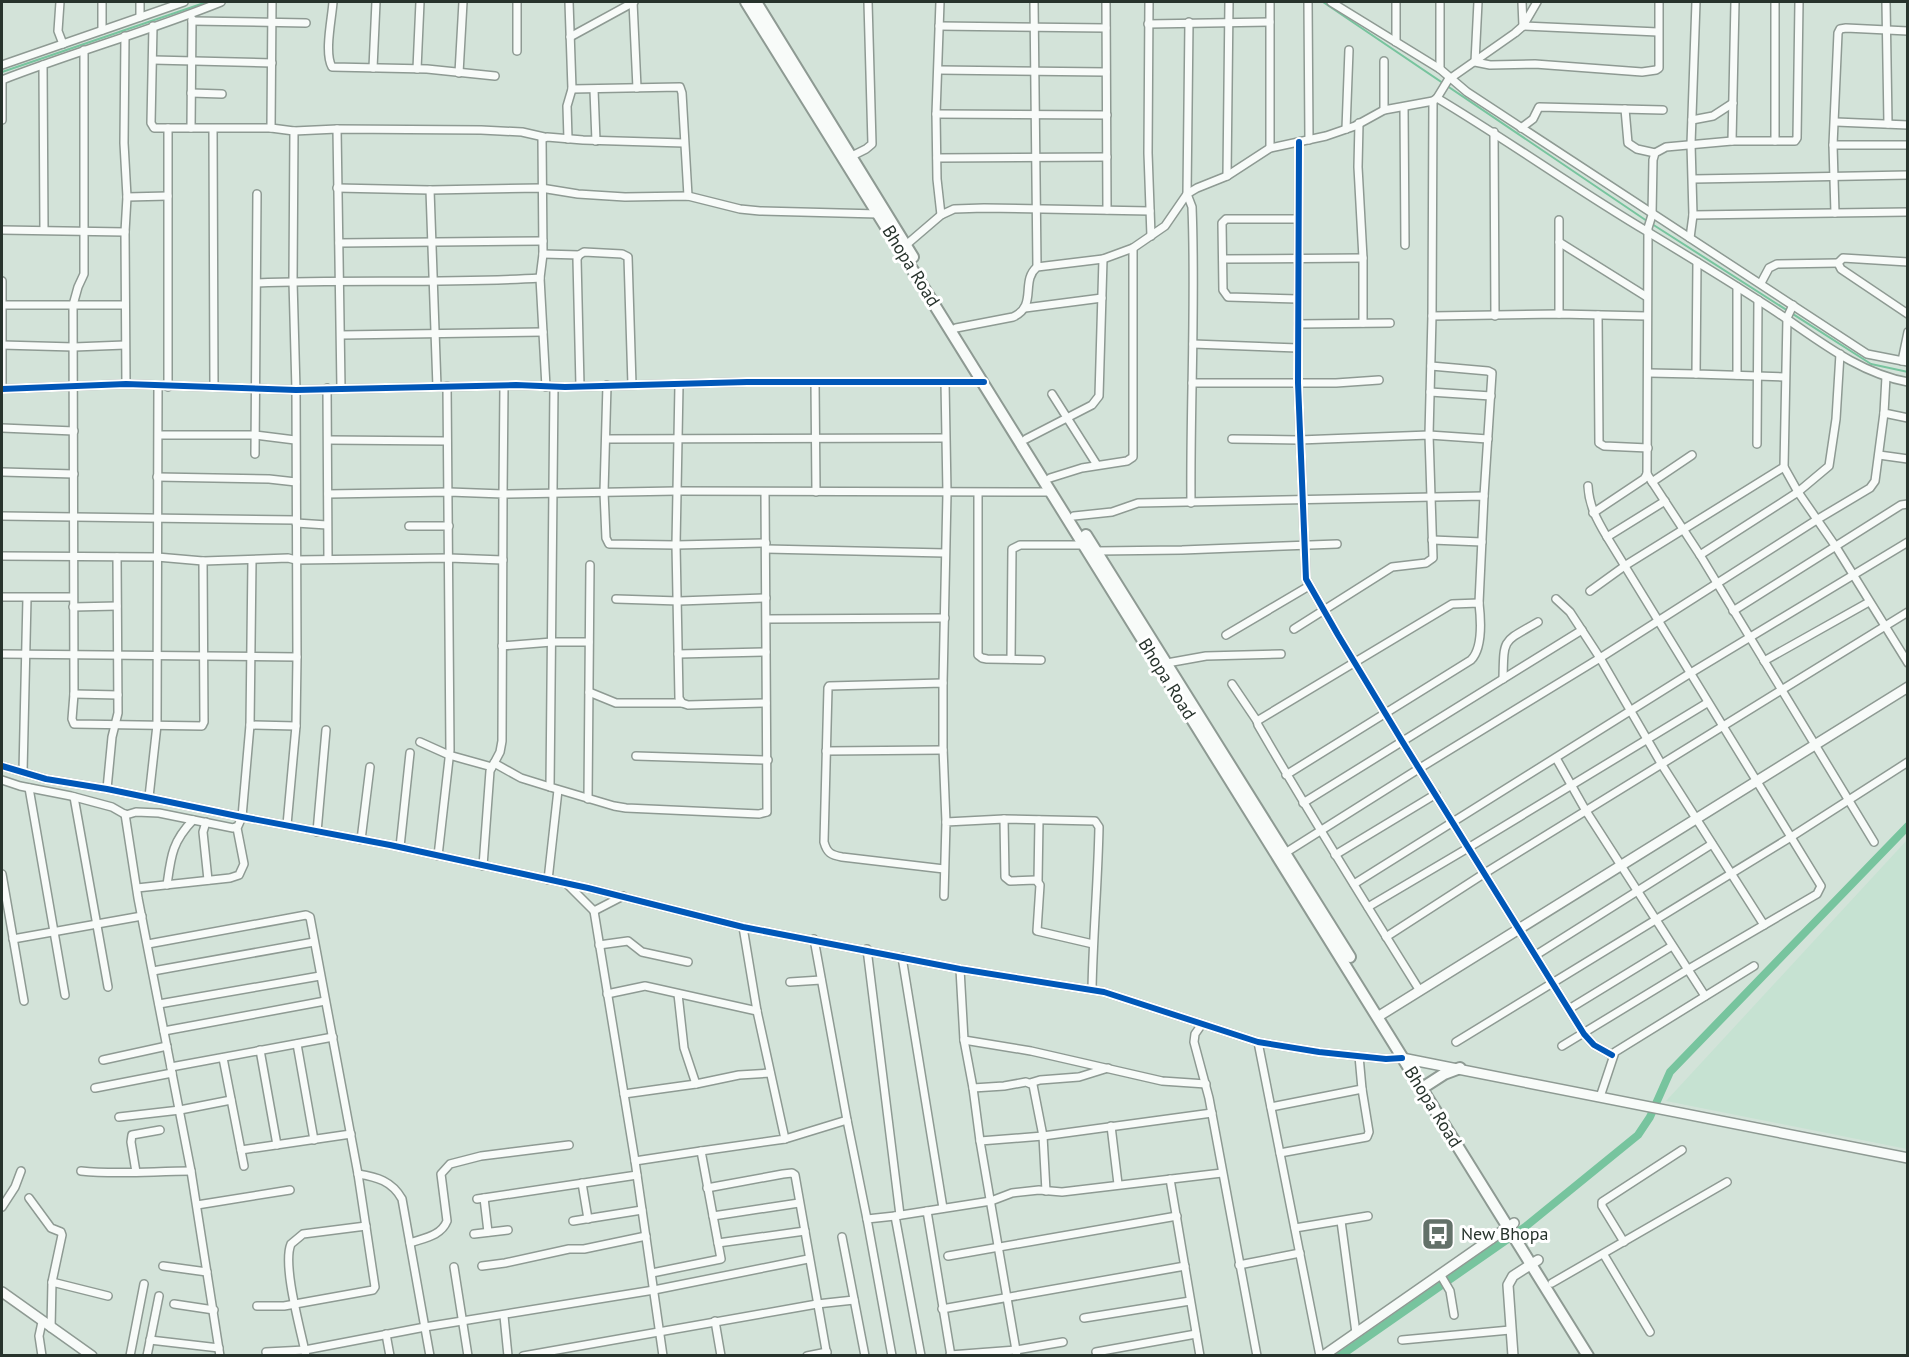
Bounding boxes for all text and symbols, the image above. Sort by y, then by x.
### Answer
street label: Bhopa Road [877,221,945,311]
street label: Bhopa Road [1133,634,1201,724]
street label: Bhopa Road [1399,1062,1467,1152]
bus stop icon: New Bhopa [1420,1216,1456,1252]
place label: New Bhopa [1461,1222,1548,1245]

